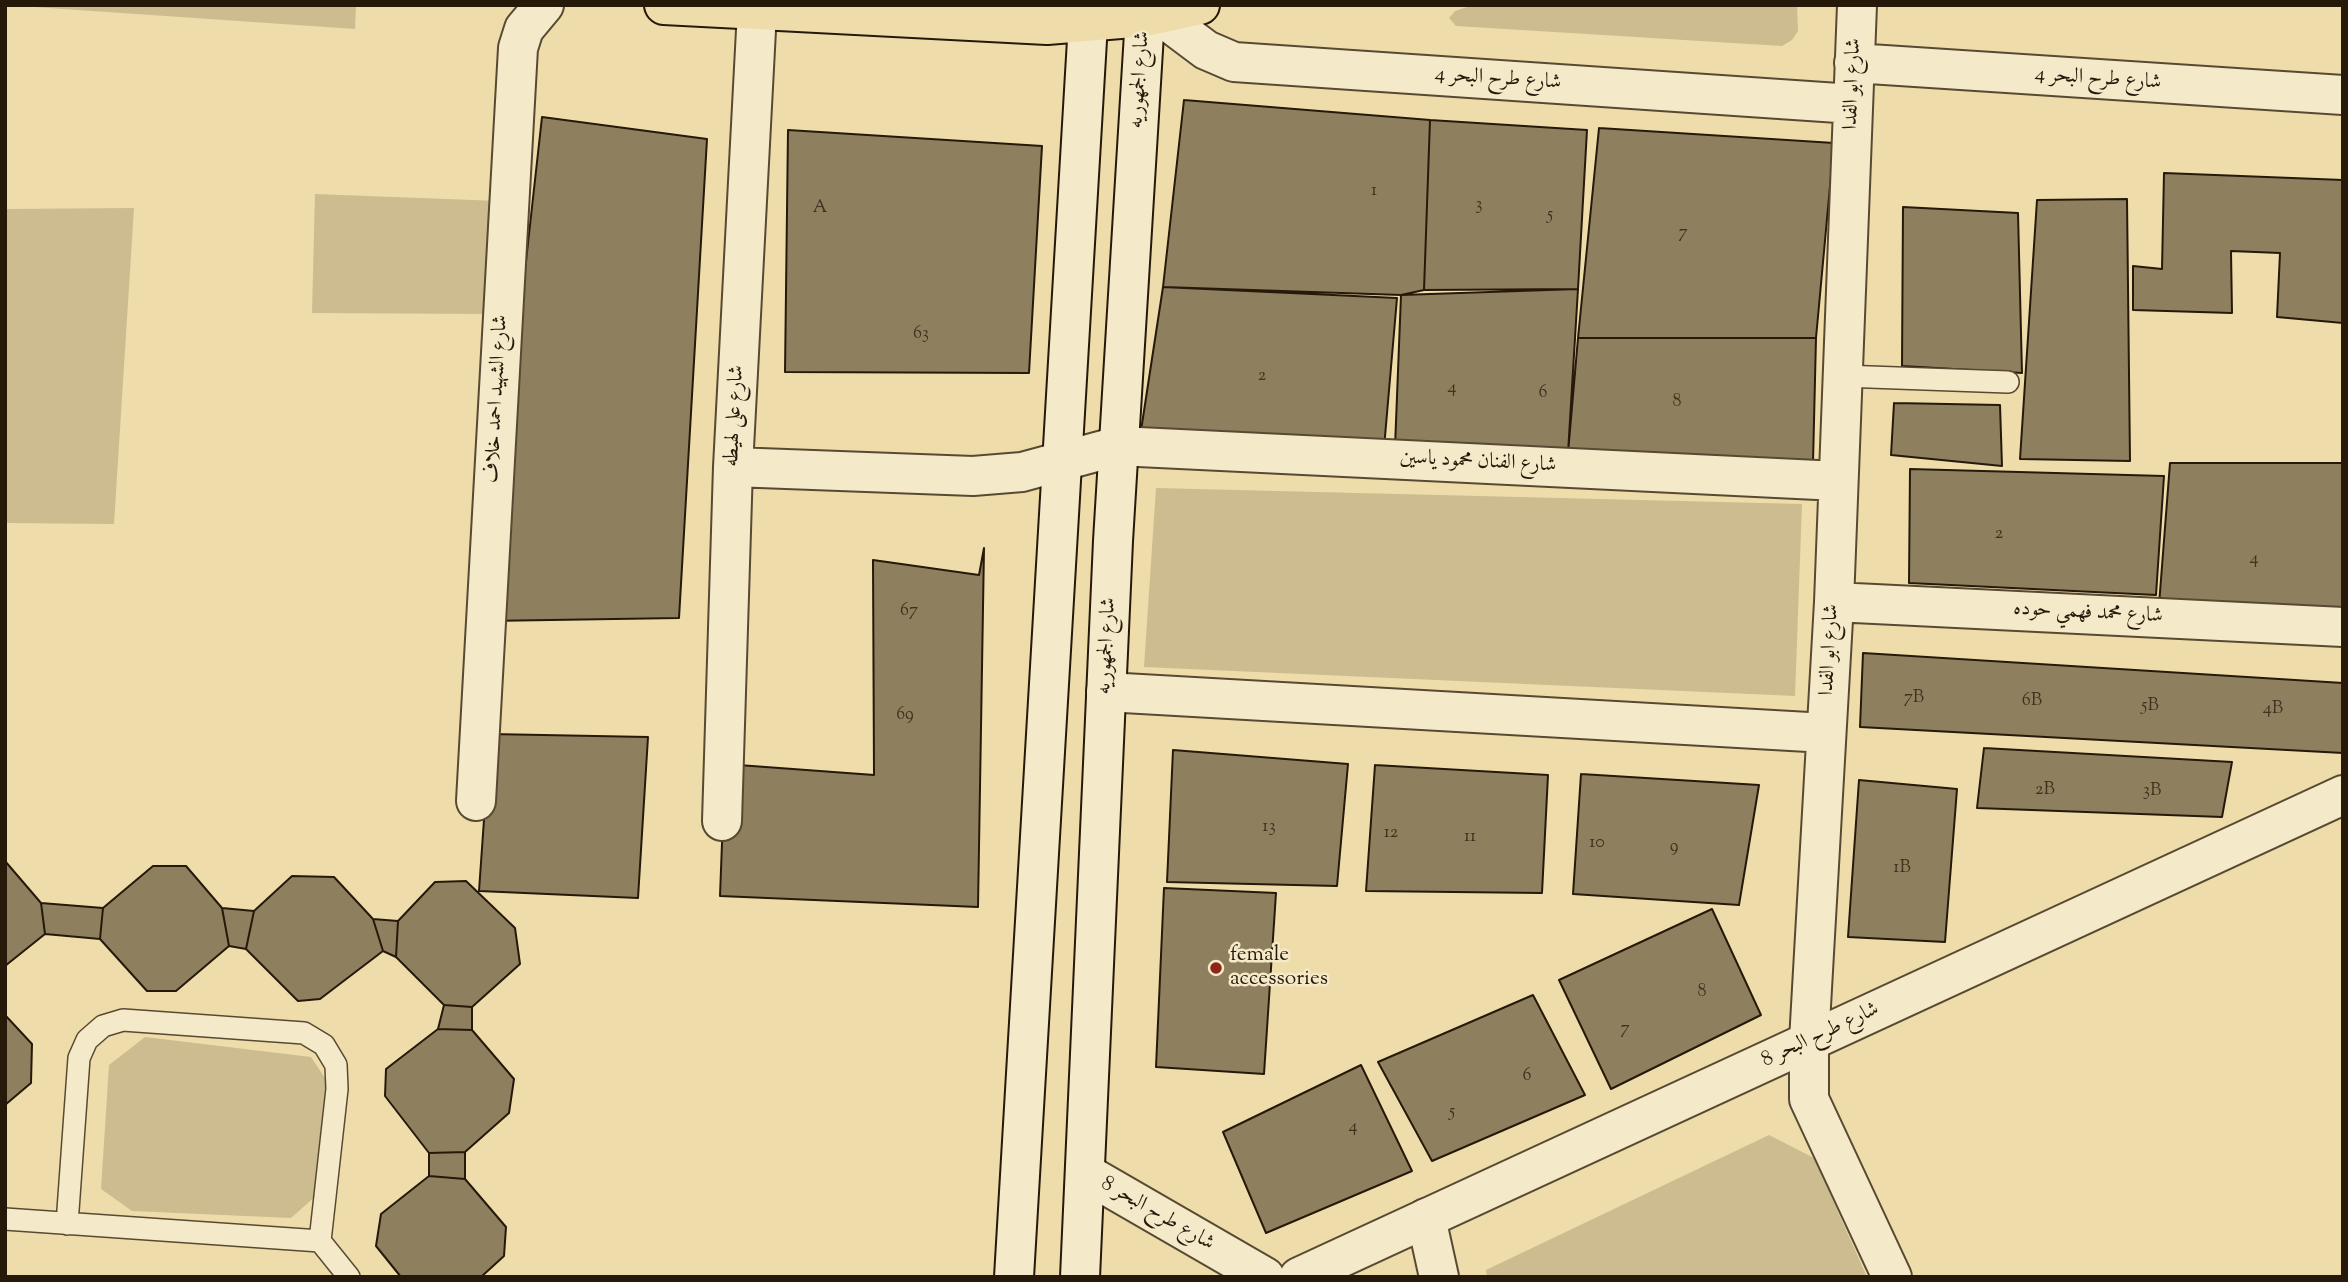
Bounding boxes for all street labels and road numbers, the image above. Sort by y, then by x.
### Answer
street label: شارع الجمهوريه [1125,31,1157,129]
street label: شارع ابو الفدا [1840,38,1868,130]
street label: شارع طرح البحر 4 [1434,63,1562,97]
street label: شارع طرح البحر 4 [2034,63,2162,97]
street label: شارع الشهيد احمد خلاف [481,314,515,484]
street label: شارع على لهيطه [721,364,751,468]
street label: شارع الفنان محمود ياسين [1399,446,1557,480]
street label: شارع الجمهوريه [1093,597,1123,695]
street label: شارع محمد فهمي حوده [2013,598,2163,630]
street label: شارع ابو الفدا [1816,603,1846,697]
street label: شارع طرح البحر 8 [1758,998,1884,1074]
street label: شارع طرح البحر 8 [1096,1172,1218,1258]

